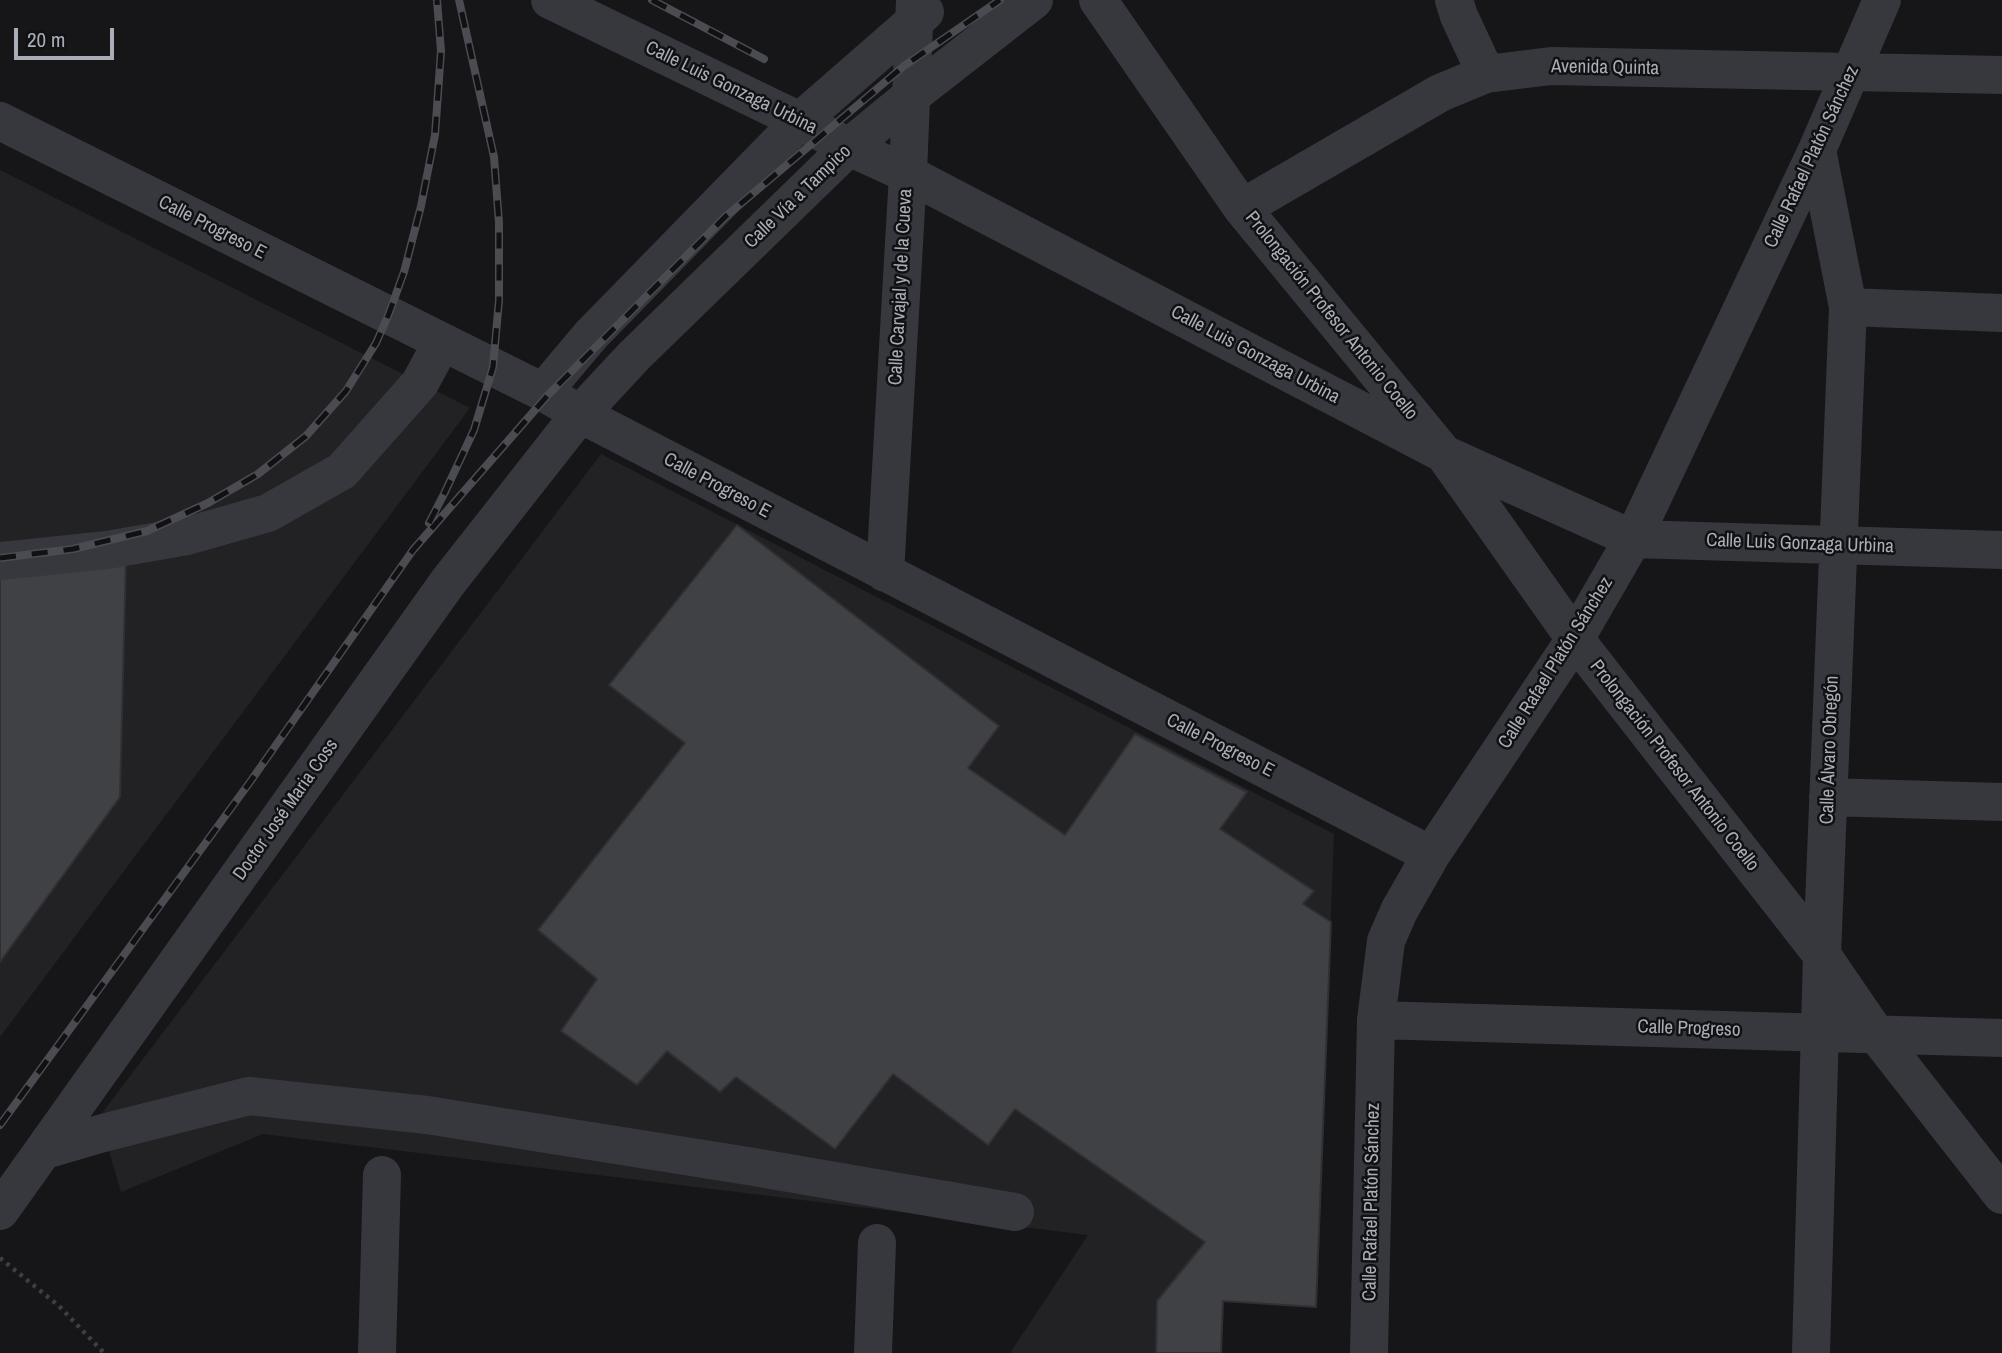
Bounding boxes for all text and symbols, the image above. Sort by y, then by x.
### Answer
scale bar [18,14,117,58]
text: 20 m [27,25,65,54]
street label: Calle Luis Gonzaga Urbina [642,37,820,139]
street label: Avenida Quinta [1551,56,1659,80]
street label: Calle Rafael Platón Sánchez [1760,62,1864,252]
street label: Calle Vía a Tampico [740,140,856,254]
street label: Calle Carvajal y de la Cueva [884,188,918,386]
street label: Calle Progreso E [154,191,270,265]
street label: Prolongación Profesor Antonio Coello [1240,207,1422,425]
street label: Calle Luis Gonzaga Urbina [1167,301,1343,409]
street label: Calle Progreso E [660,448,774,524]
street label: Calle Luis Gonzaga Urbina [1706,529,1894,559]
street label: Calle Rafael Platón Sánchez [1494,573,1618,753]
street label: Prolongación Profesor Antonio Coello [1585,656,1763,876]
street label: Calle Álvaro Obregón [1816,675,1844,825]
street label: Calle Progreso E [1162,709,1278,783]
street label: Doctor José Maria Coss [229,735,343,885]
street label: Calle Progreso [1637,1016,1741,1042]
street label: Calle Rafael Platón Sánchez [1359,1103,1385,1301]

